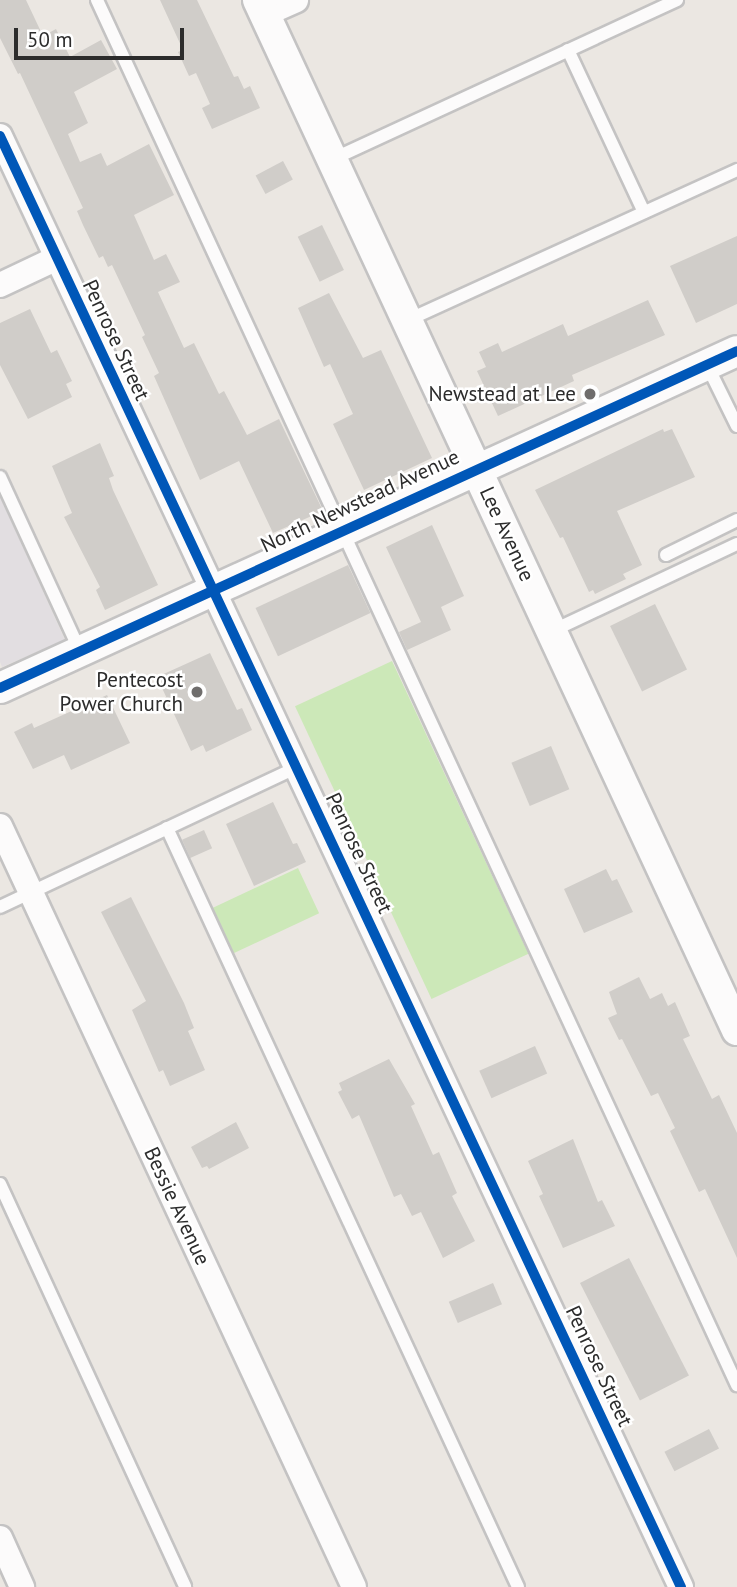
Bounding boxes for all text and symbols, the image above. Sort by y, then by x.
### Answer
scale bar [18,14,187,58]
text: 50 m [27,26,73,53]
street label: Penrose Street [77,276,155,404]
place label: Newstead at Lee [428,381,576,407]
marker: Newstead at Lee [582,386,598,402]
street label: North Newstead Avenue [256,444,464,558]
street label: Lee Avenue [474,482,540,586]
place label: Pentecost Power Church [59,667,183,717]
marker: Pentecost Power Church [189,684,205,700]
street label: Penrose Street [320,789,398,917]
street label: Bessie Avenue [139,1143,215,1269]
street label: Penrose Street [560,1302,638,1430]

